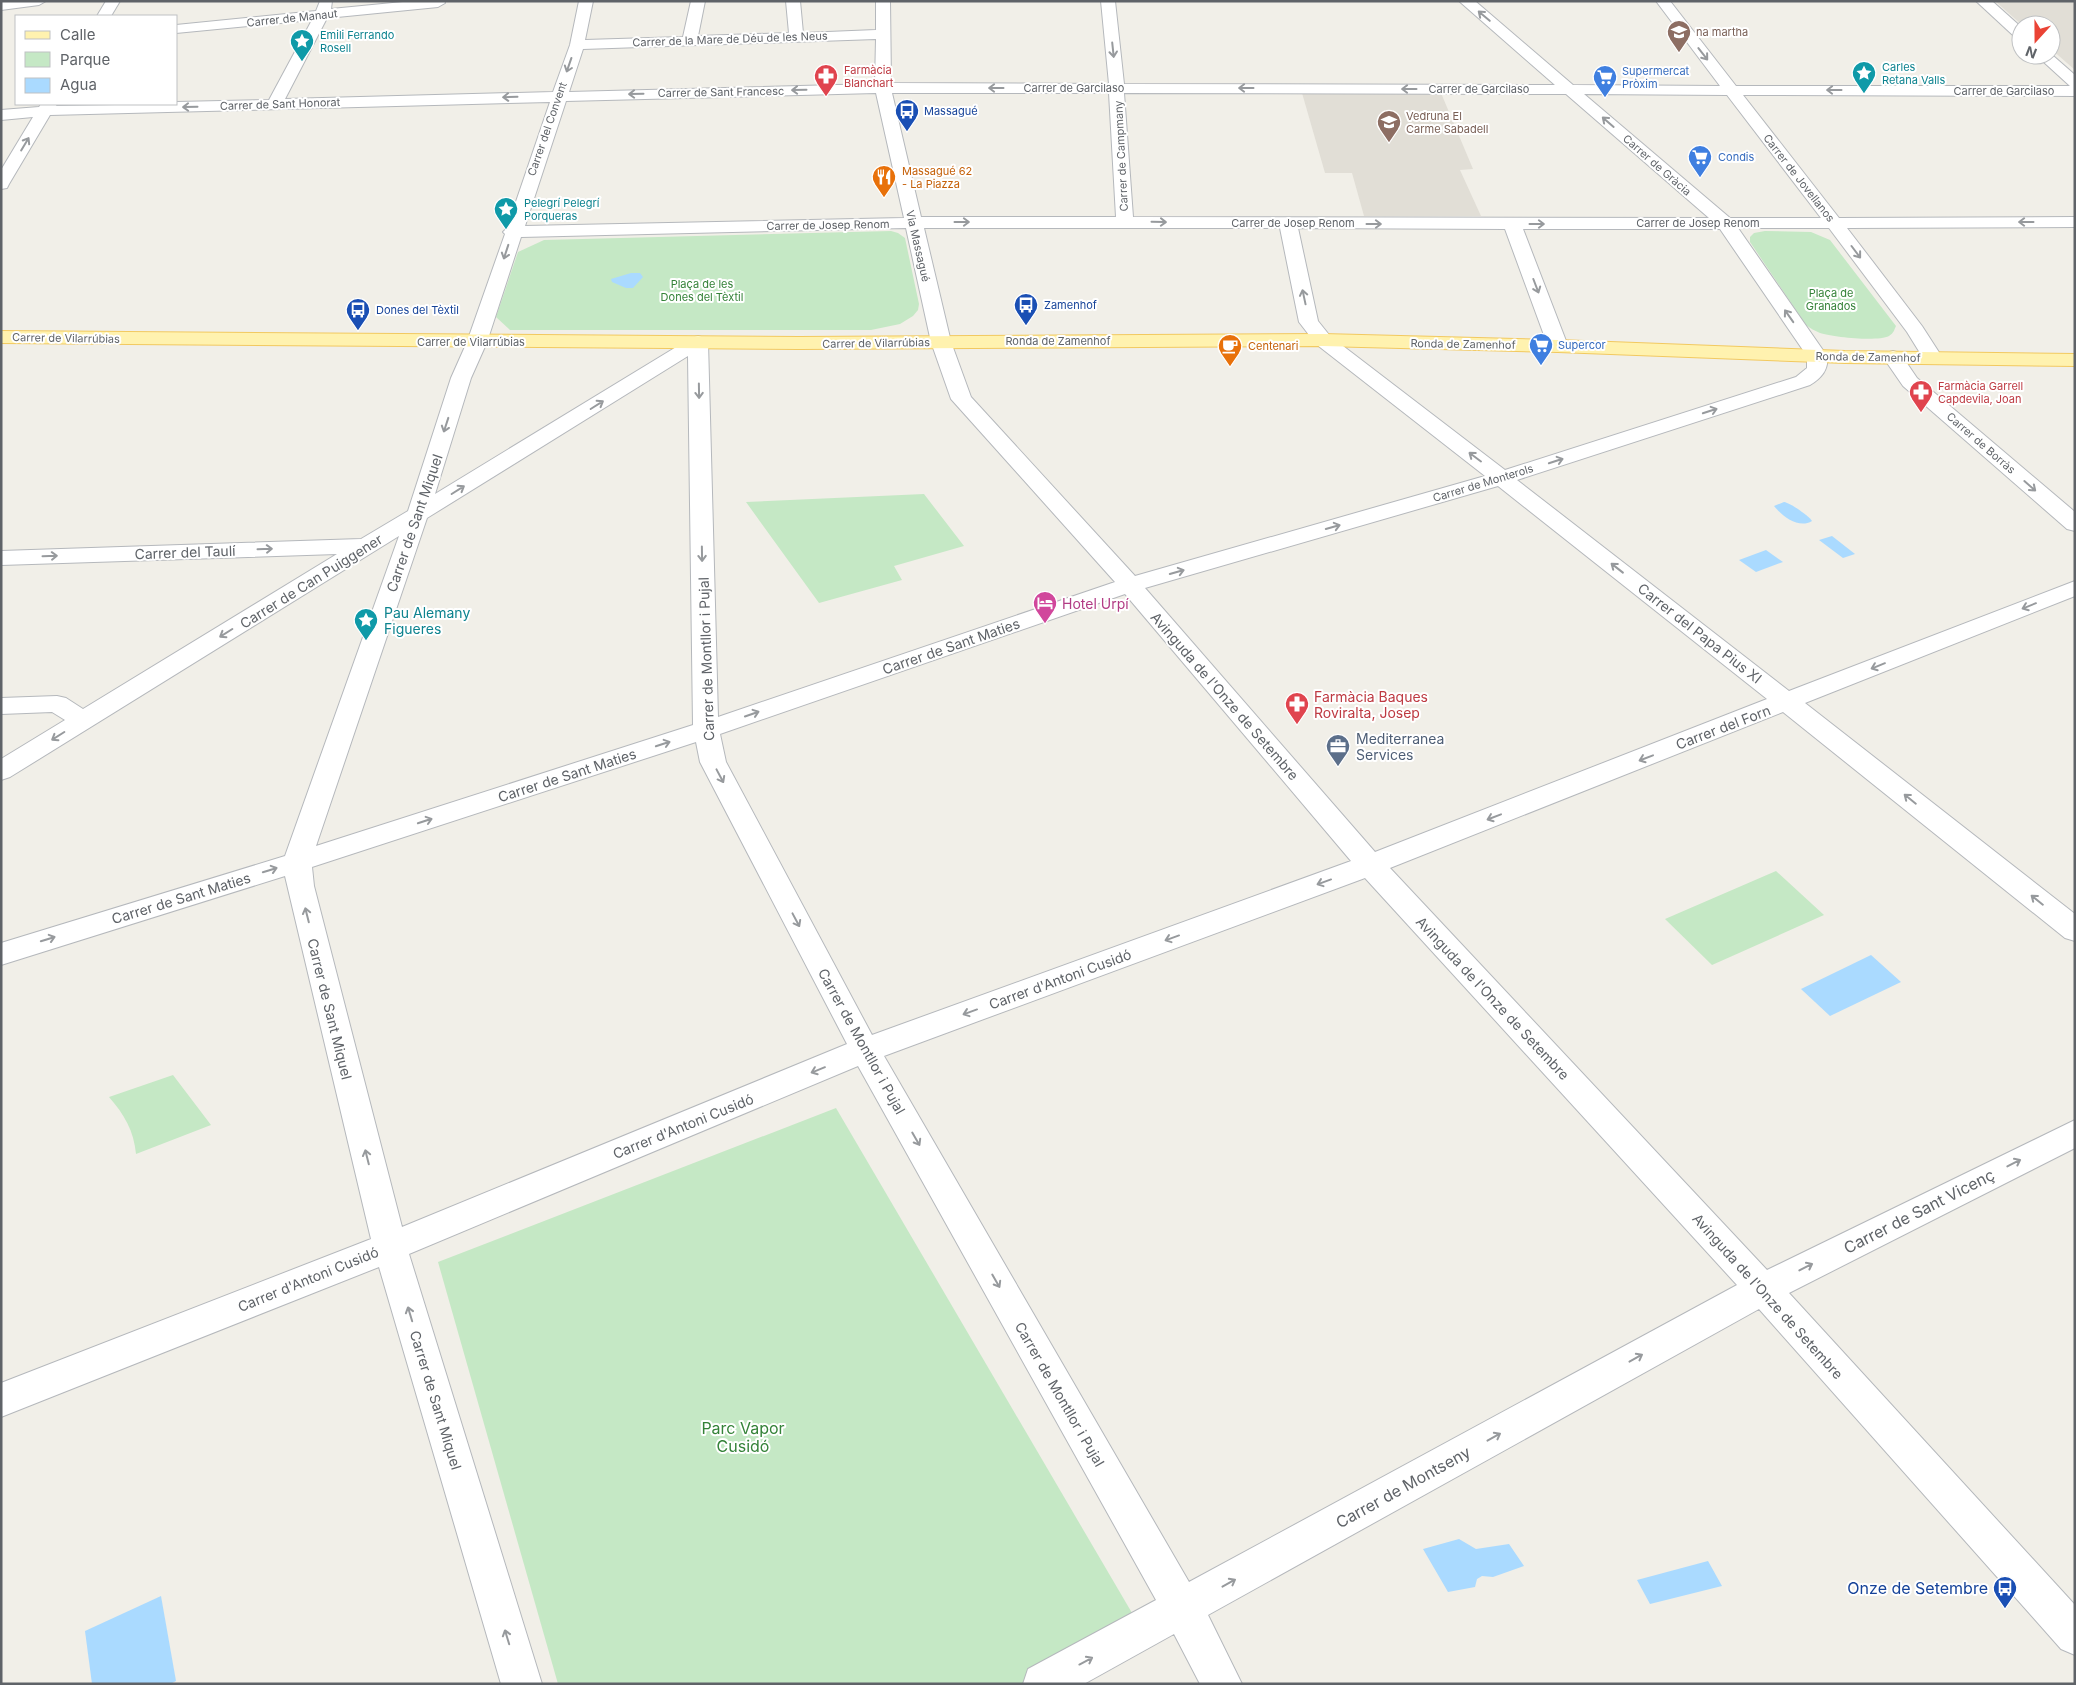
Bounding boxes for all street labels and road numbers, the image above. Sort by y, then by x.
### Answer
street label: Carrer de Manaut [246,6,339,30]
street label: Carrer de la Mare de Déu de les Neus [632,29,828,49]
street label: Carrer del Convent [524,80,570,178]
street label: Carrer de Garcilaso [1024,81,1125,95]
street label: Carrer de Garcilaso [1429,82,1530,96]
street label: Carrer de Sant Francesc [658,84,784,100]
street label: Carrer de Garcilaso [1954,84,2055,98]
street label: Carrer de Sant Honorat [219,95,341,113]
street label: Carrer de Campmany [1111,100,1131,212]
street label: Carrer de Gràcia [1620,131,1694,199]
street label: Carrer de Jovellanos [1760,131,1838,225]
street label: Via Massagué [903,209,933,283]
street label: Carrer de Josep Renom [1231,216,1355,230]
street label: Carrer de Josep Renom [1636,216,1760,230]
street label: Carrer de Josep Renom [766,217,890,233]
street label: Carrer de Vilarrúbias [12,330,120,346]
street label: Ronda de Zamenhof [1005,334,1111,348]
street label: Carrer de Vilarrúbias [417,335,525,349]
street label: Carrer de Vilarrúbias [822,335,930,351]
street label: Ronda de Zamenhof [1410,336,1516,352]
street label: Ronda de Zamenhof [1815,349,1921,365]
street label: Carrer de Borràs [1944,409,2018,477]
street label: Carrer de Sant Miquel [382,452,446,594]
street label: Carrer de Monterols [1431,461,1535,505]
street label: Carrer de Can Puiggener [237,530,385,632]
street label: Carrer del Taulí [134,542,236,562]
street label: Carrer de Montllor i Pujal [695,577,717,741]
street label: Carrer del Papa Pius XI [1635,579,1765,687]
street label: Avinguda de l'Onze de Setembre [1147,609,1303,783]
street label: Carrer de Sant Maties [880,614,1022,678]
street label: Carrer del Forn [1673,701,1773,753]
street label: Carrer de Sant Maties [496,745,638,805]
street label: Carrer de Sant Maties [110,869,252,927]
street label: Avinguda de l'Onze de Setembre [1413,913,1573,1083]
street label: Carrer de Sant Miquel [304,937,356,1081]
street label: Carrer d'Antoni Cusidó [986,945,1134,1013]
street label: Carrer de Montllor i Pujal [815,965,909,1117]
street label: Carrer d'Antoni Cusidó [610,1090,756,1162]
street label: Carrer de Sant Vicenç [1840,1164,1998,1258]
street label: Avinguda de l'Onze de Setembre [1689,1210,1847,1382]
street label: Carrer d'Antoni Cusidó [235,1243,381,1315]
street label: Carrer de Montllor i Pujal [1012,1319,1108,1469]
street label: Carrer de Sant Miquel [407,1328,465,1472]
street label: Carrer de Montseny [1332,1442,1474,1532]

